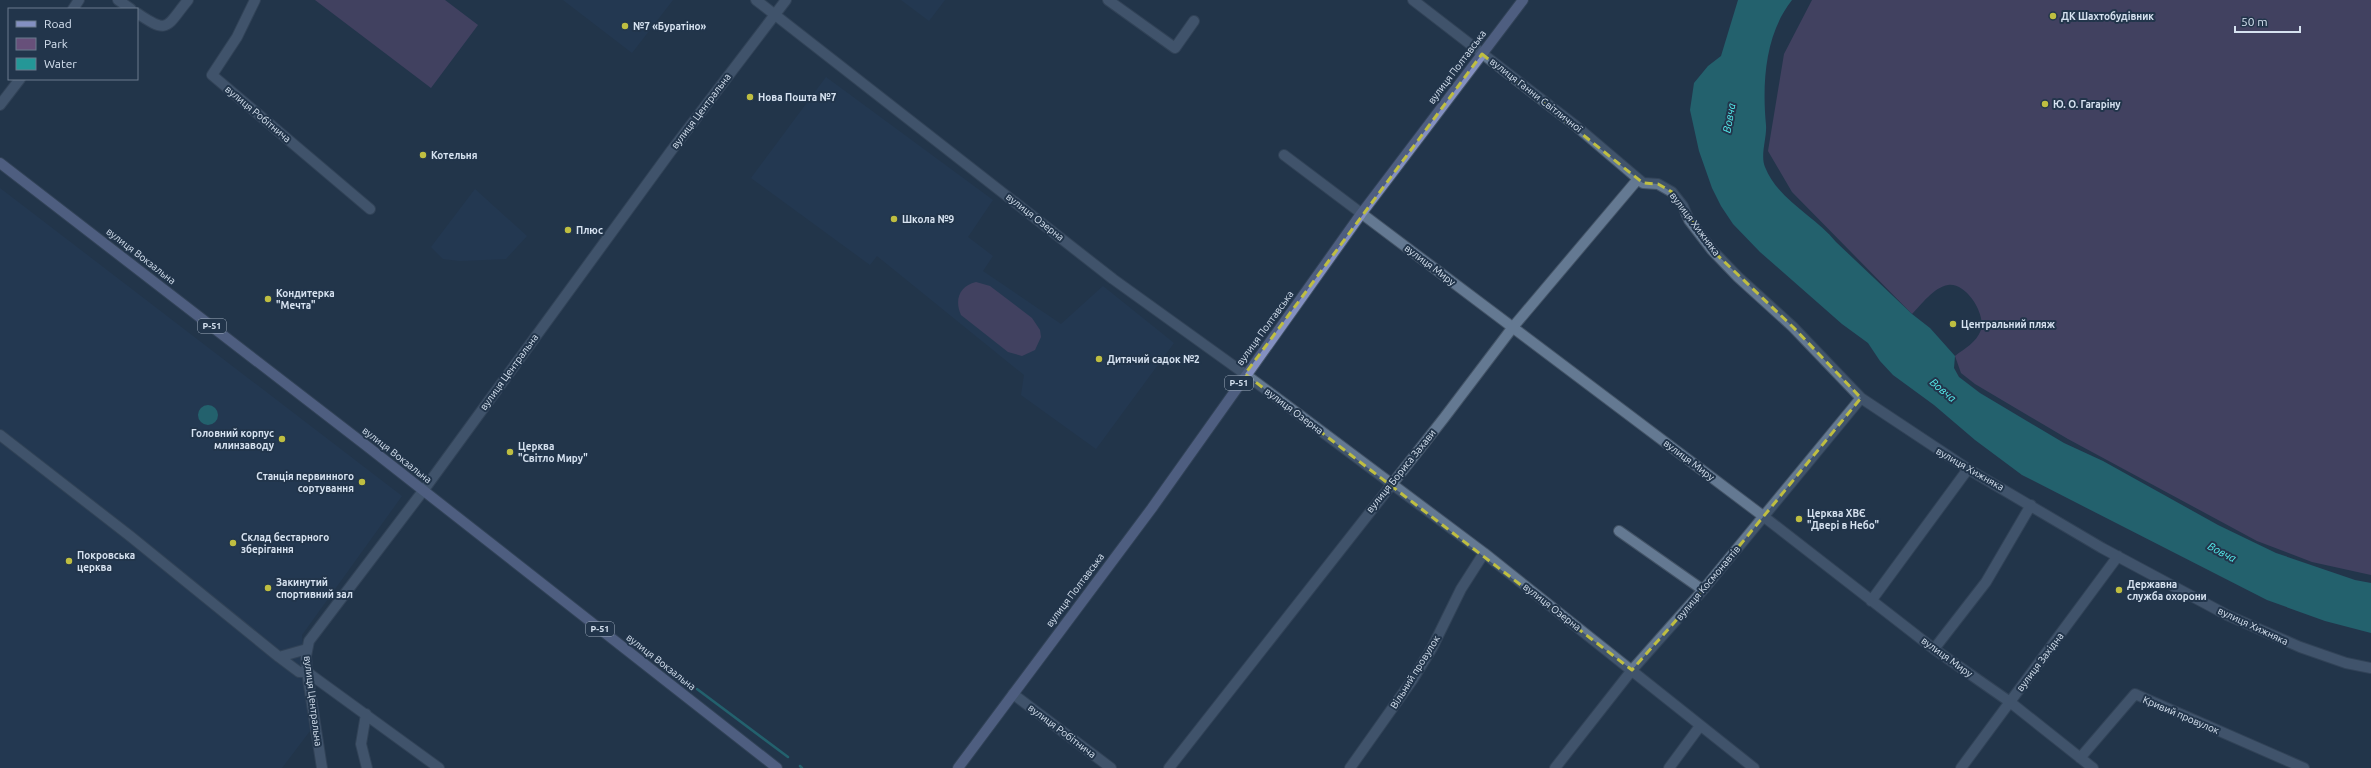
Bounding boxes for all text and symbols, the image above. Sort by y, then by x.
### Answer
legend [8,8,138,80]
scale bar [2235,8,2300,34]
marker: ДК Шахтобудівник [2048,11,2058,21]
place label: ДК Шахтобудівник [2061,11,2154,22]
text: 50 m [2241,15,2268,28]
text: Road [44,17,72,30]
marker: №7 «Буратіно» [620,21,630,31]
place label: №7 «Буратіно» [633,21,707,32]
street label: вулиця Полтавська [1426,28,1488,106]
text: Park [44,37,68,50]
street label: вулиця Ганни Світличної [1488,56,1585,135]
text: Water [44,57,77,70]
street label: вулиця Центральна [669,71,733,151]
street label: вулиця Робітнича [223,83,293,145]
marker: Нова Пошта №7 [745,92,755,102]
place label: Нова Пошта №7 [758,92,837,103]
marker: Ю. О. Гагаріну [2040,99,2050,109]
place label: Ю. О. Гагаріну [2053,99,2121,110]
water label: Вовча [1720,102,1738,134]
marker: Котельня [418,150,428,160]
place label: Котельня [431,150,478,161]
street label: вулиця Хижняка [1668,190,1722,258]
street label: вулиця Озерна [1004,191,1066,243]
marker: Школа №9 [889,214,899,224]
place label: Школа №9 [902,214,955,225]
marker: Плюс [563,225,573,235]
place label: Плюс [576,225,603,236]
street label: вулиця Вокзальна [104,226,178,286]
street label: вулиця Миру [1402,242,1458,288]
place label: Кондитерка "Мечта" [276,288,335,311]
street label: вулиця Полтавська [1234,289,1296,367]
marker: Кондитерка "Мечта" [263,294,273,304]
road number: Р-51 [198,319,226,333]
marker: Центральний пляж [1948,319,1958,329]
place label: Центральний пляж [1961,319,2056,330]
street label: вулиця Центральна [478,332,540,412]
marker: Дитячий садок №2 [1094,354,1104,364]
place label: Дитячий садок №2 [1107,354,1200,365]
road number: Р-51 [1225,376,1253,390]
water label: Вовча [1928,376,1958,404]
street label: вулиця Озерна [1263,385,1325,437]
street label: вулиця Вокзальна [360,425,434,485]
street label: вулиця Бориса Захави [1364,427,1438,515]
place label: Головний корпус млинзаводу [191,428,275,451]
marker: Головний корпус млинзаводу [277,434,287,444]
street label: вулиця Миру [1661,437,1717,483]
place label: Церква "Світло Миру" [518,441,588,464]
street label: вулиця Хижняка [1934,445,2006,493]
marker: Церква "Світло Миру" [505,447,515,457]
place label: Станція первинного сортування [256,471,354,494]
marker: Станція первинного сортування [357,477,367,487]
place label: Церква ХВЄ "Двері в Небо" [1807,508,1879,531]
marker: Церква ХВЄ "Двері в Небо" [1794,514,1804,524]
place label: Склад бестарного зберігання [241,532,329,555]
marker: Склад бестарного зберігання [228,538,238,548]
water label: Вовча [2206,540,2238,564]
street label: вулиця Космонавтів [1674,543,1742,623]
place label: Покровська церква [77,550,135,573]
street label: вулиця Полтавська [1044,551,1106,629]
marker: Покровська церква [64,556,74,566]
place label: Закинутий спортивний зал [276,577,353,600]
place label: Державна служба охорони [2127,579,2207,602]
street label: вулиця Озерна [1521,581,1583,633]
marker: Закинутий спортивний зал [263,583,273,593]
marker: Державна служба охорони [2114,585,2124,595]
street label: вулиця Хижняка [2216,605,2290,647]
road number: Р-51 [586,622,614,636]
street label: вулиця Західна [2014,631,2066,693]
street label: вулиця Вокзальна [624,632,698,692]
street label: Вільний провулок [1388,633,1442,711]
street label: вулиця Миру [1919,635,1975,679]
street label: вулиця Центральна [302,655,324,747]
street label: Кривий провулок [2141,694,2221,736]
street label: вулиця Робітнича [1026,702,1098,760]

